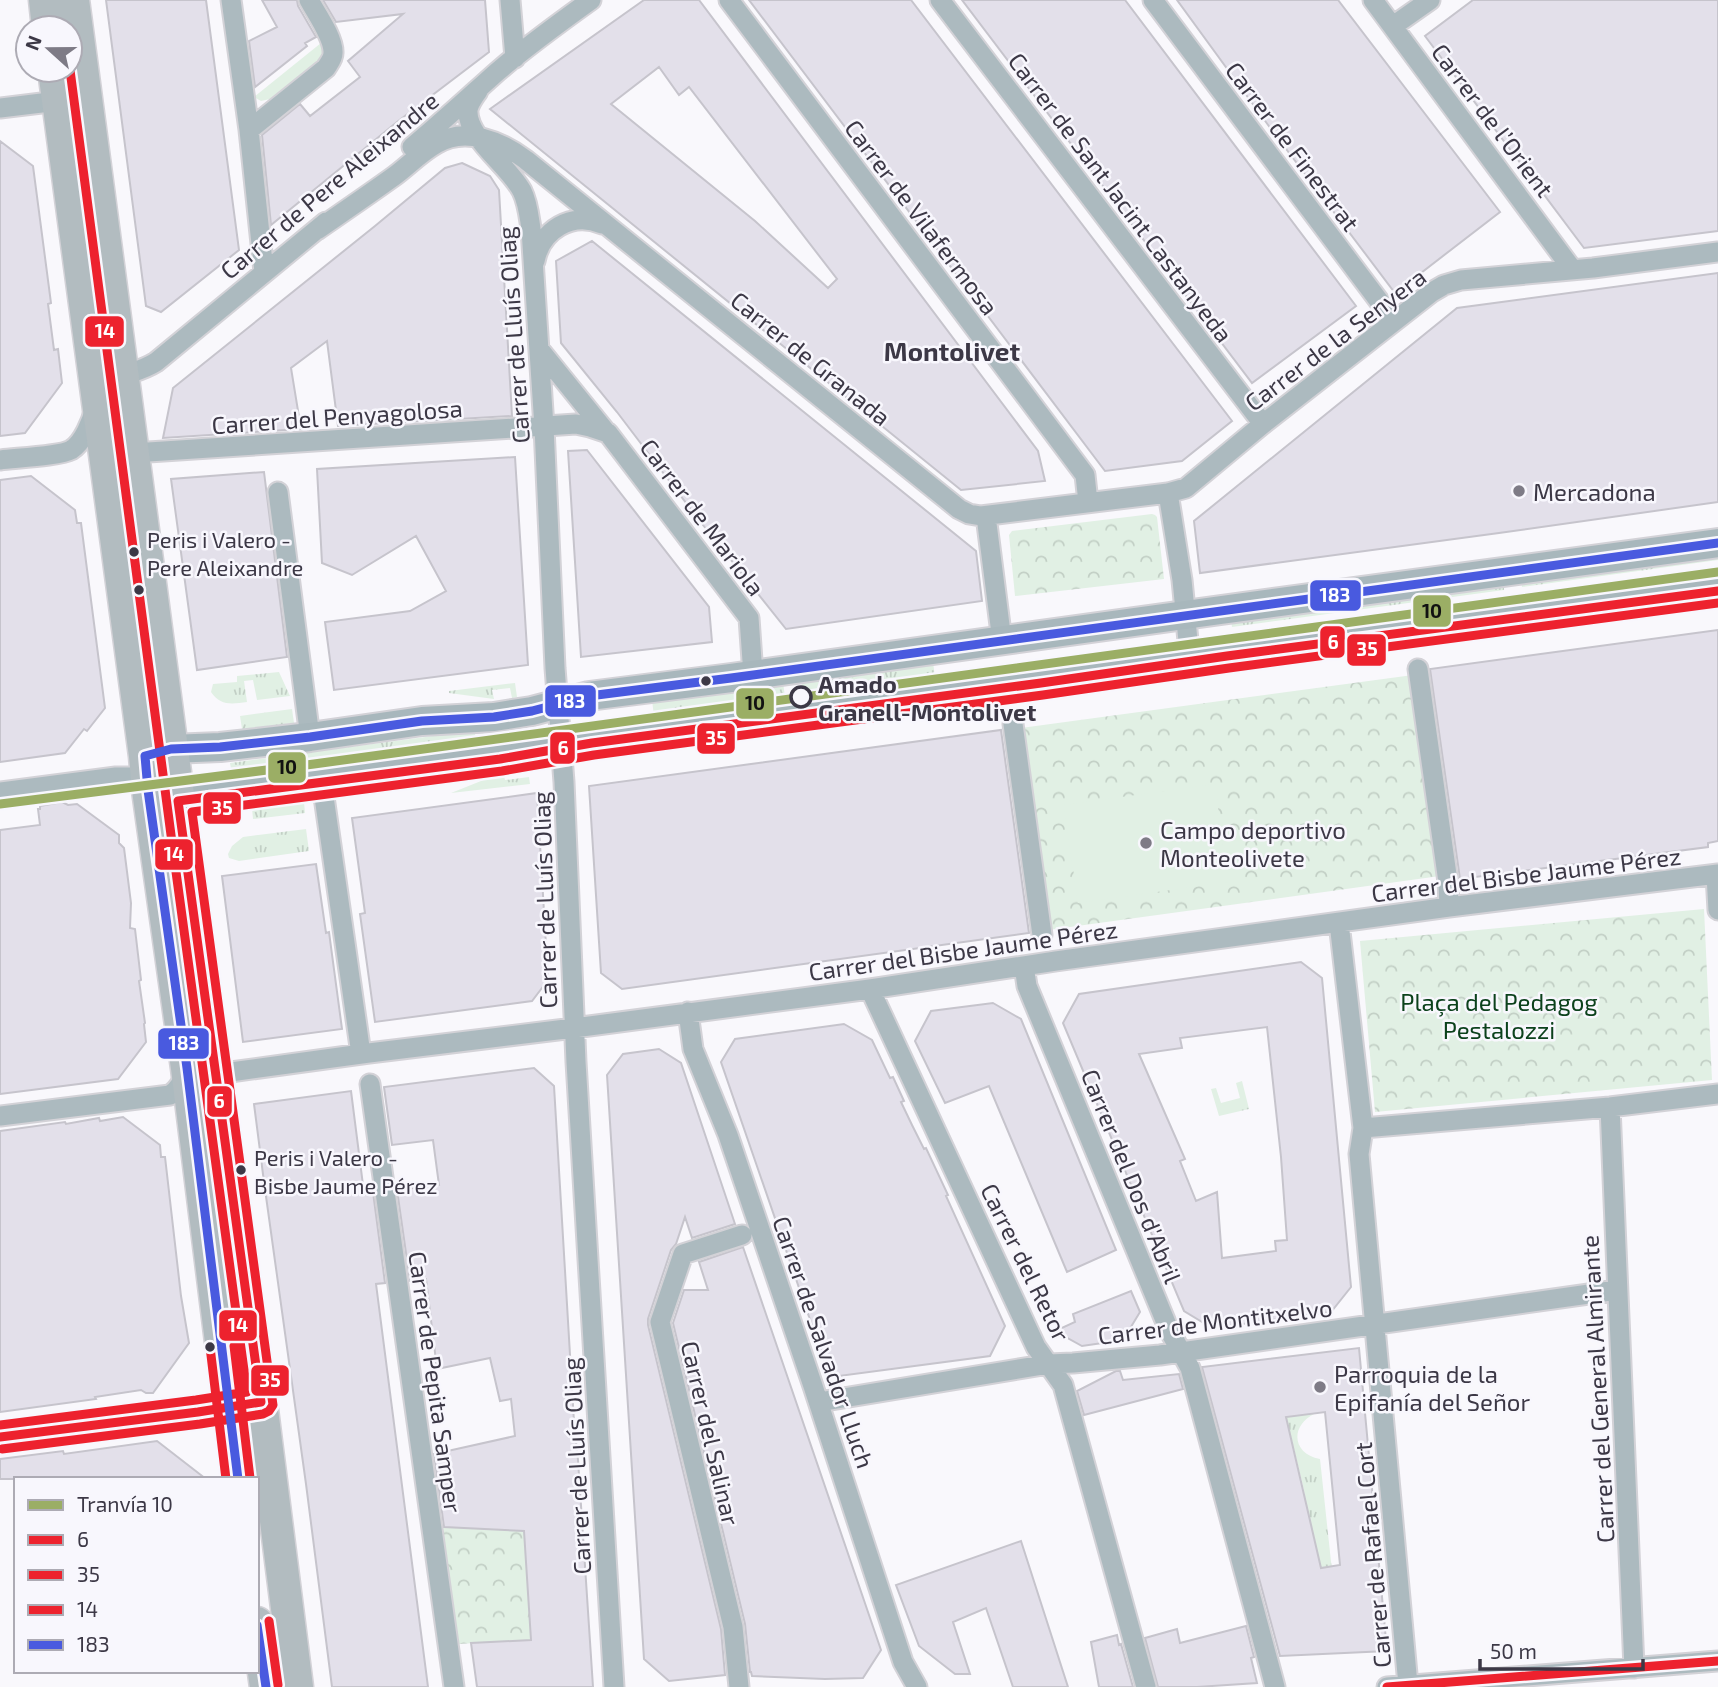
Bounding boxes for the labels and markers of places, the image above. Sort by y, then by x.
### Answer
place label: Mercadona [1533,477,1656,506]
marker: Mercadona [1511,483,1527,499]
place label: Peris i Valero - Pere Aleixandre [147,526,303,580]
marker: Peris i Valero - Pere Aleixandre [127,545,141,559]
unlabelled marker [132,583,146,597]
place label: Amado Granell-Montolivet [818,669,1037,726]
unlabelled marker [699,674,713,688]
marker: Amado Granell-Montolivet [790,686,812,708]
place label: Campo deportivo Monteolivete [1160,815,1346,872]
marker: Campo deportivo Monteolivete [1138,835,1154,851]
place label: Peris i Valero - Bisbe Jaume Pérez [254,1144,437,1198]
marker: Peris i Valero - Bisbe Jaume Pérez [234,1163,248,1177]
unlabelled marker [203,1340,217,1354]
place label: Parroquia de la Epifanía del Señor [1334,1359,1531,1416]
marker: Parroquia de la Epifanía del Señor [1312,1379,1328,1395]

